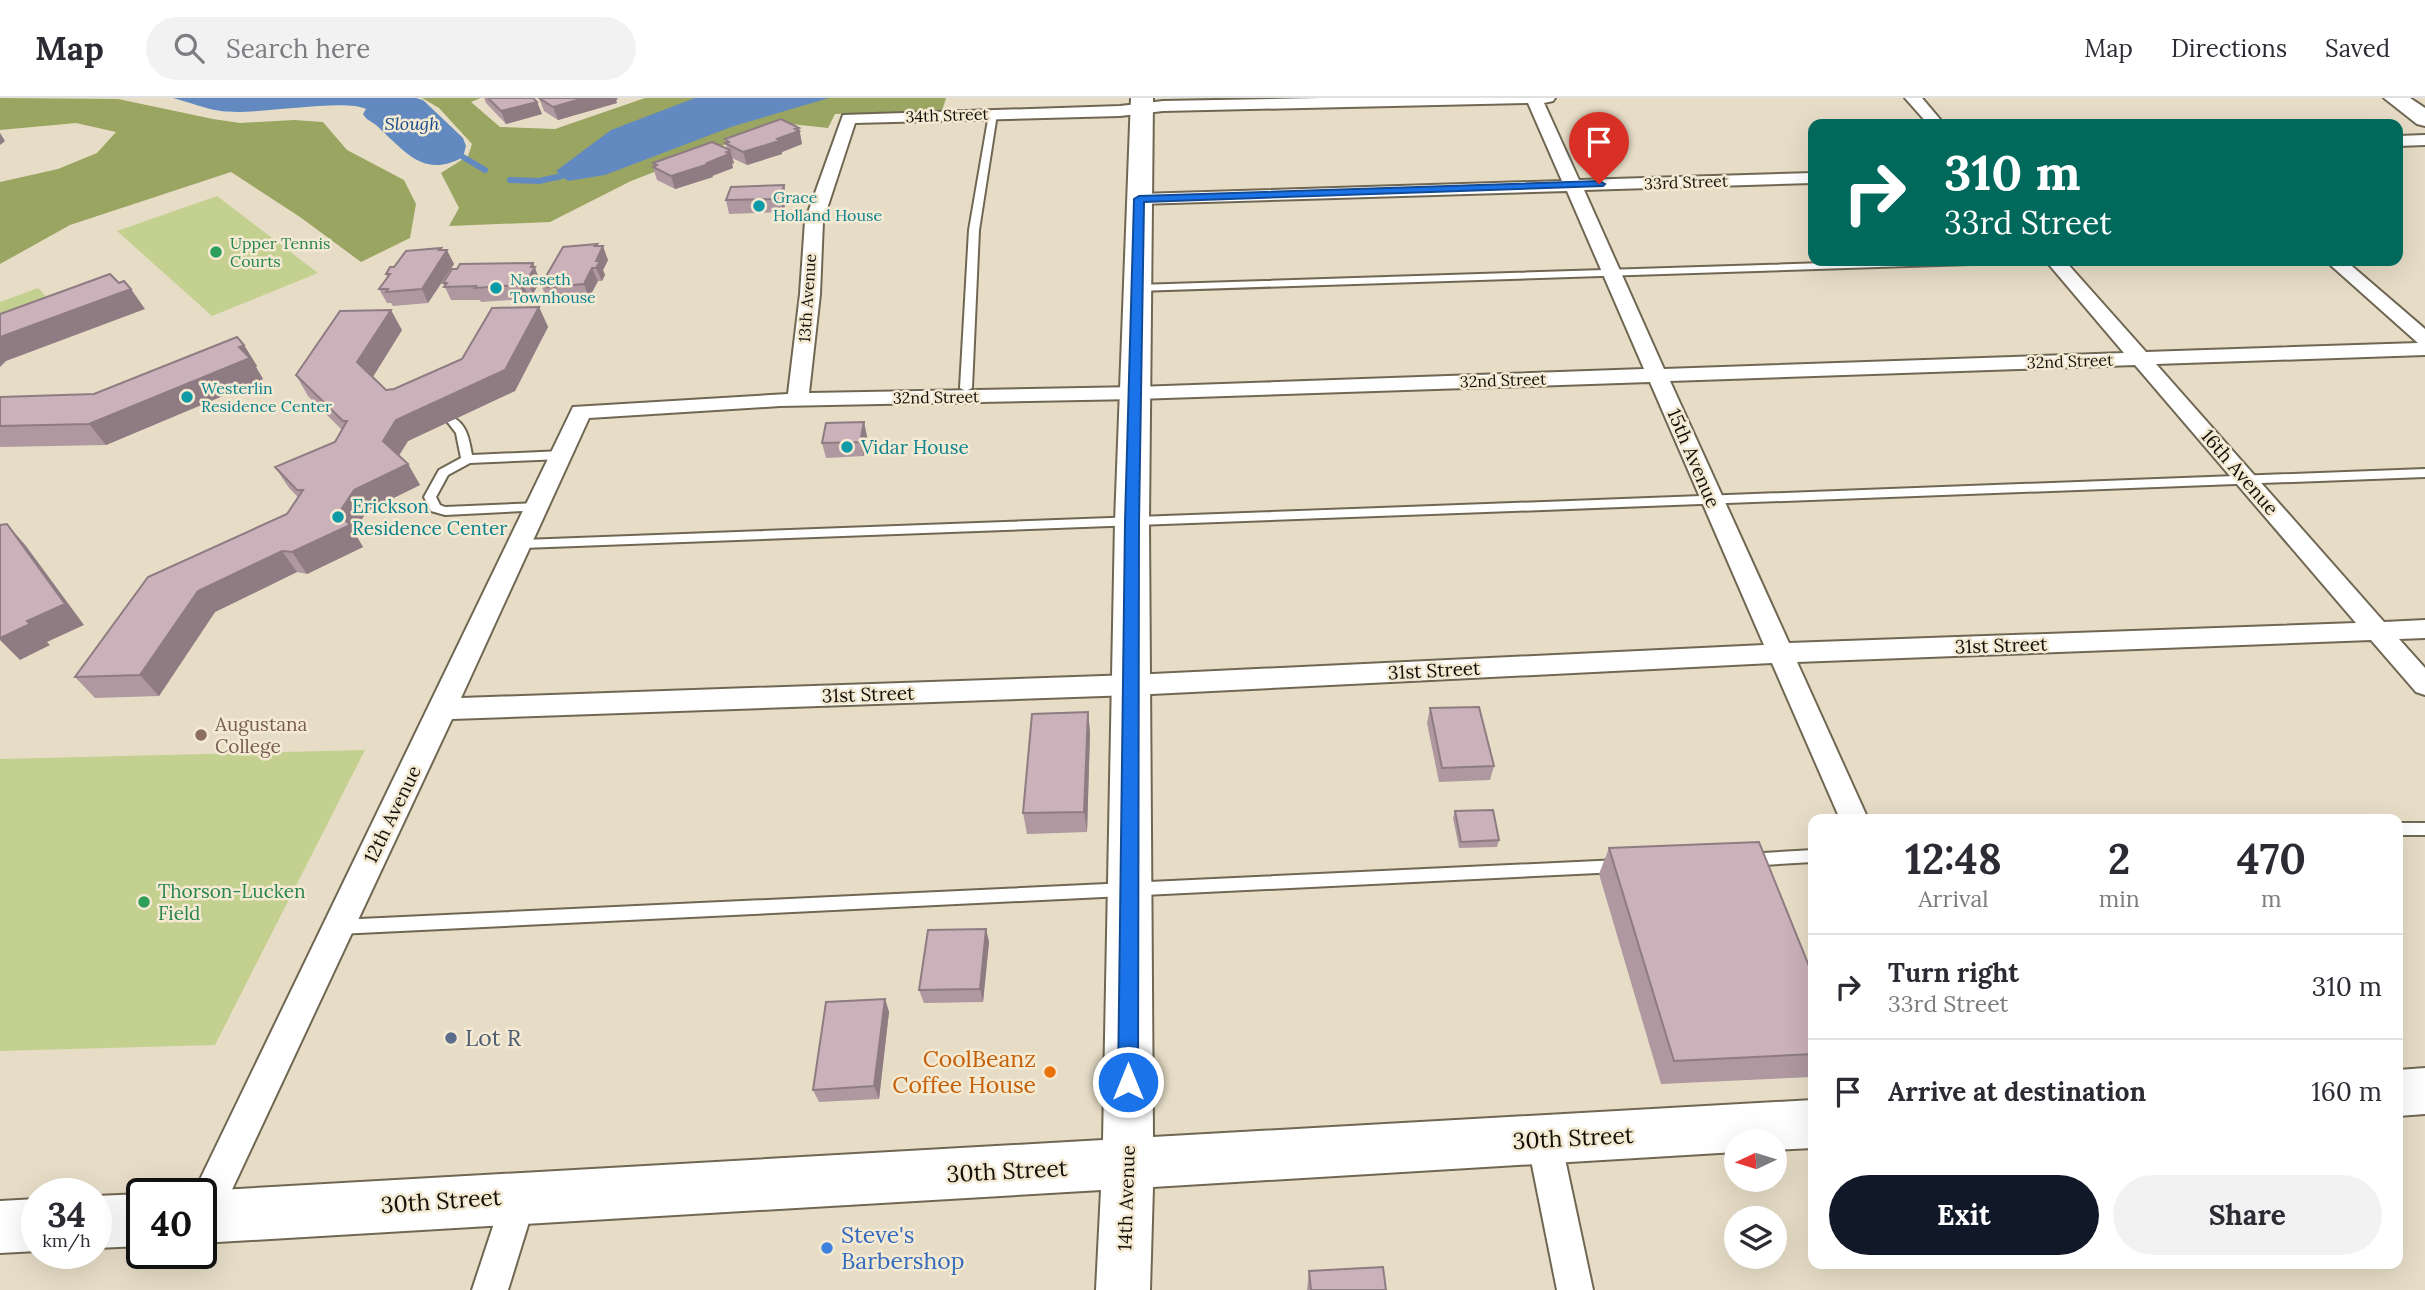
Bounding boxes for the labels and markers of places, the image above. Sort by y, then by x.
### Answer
pin [1569,112,1629,184]
place label: Grace Holland House [773,187,882,225]
marker: Grace Holland House [751,198,767,214]
place label: Upper Tennis Courts [230,233,330,271]
marker: Upper Tennis Courts [208,244,224,260]
place label: Naeseth Townhouse [510,269,596,307]
marker: Naeseth Townhouse [488,280,504,296]
place label: Westerlin Residence Center [201,378,332,416]
marker: Westerlin Residence Center [179,389,195,405]
place label: Vidar House [860,435,969,459]
marker: Vidar House [839,439,855,455]
place label: Erickson Residence Center [352,494,508,540]
marker: Erickson Residence Center [330,509,346,525]
place label: Augustana College [214,712,308,758]
marker: Augustana College [193,727,209,743]
place label: Thorson-Lucken Field [158,879,306,925]
marker: Thorson-Lucken Field [136,894,152,910]
place label: Lot R [465,1023,522,1052]
marker: Lot R [443,1030,459,1046]
place label: CoolBeanz Coffee House [892,1044,1036,1099]
marker: CoolBeanz Coffee House [1042,1064,1058,1080]
place label: Steve's Barbershop [841,1220,964,1275]
marker: Steve's Barbershop [819,1240,835,1256]

